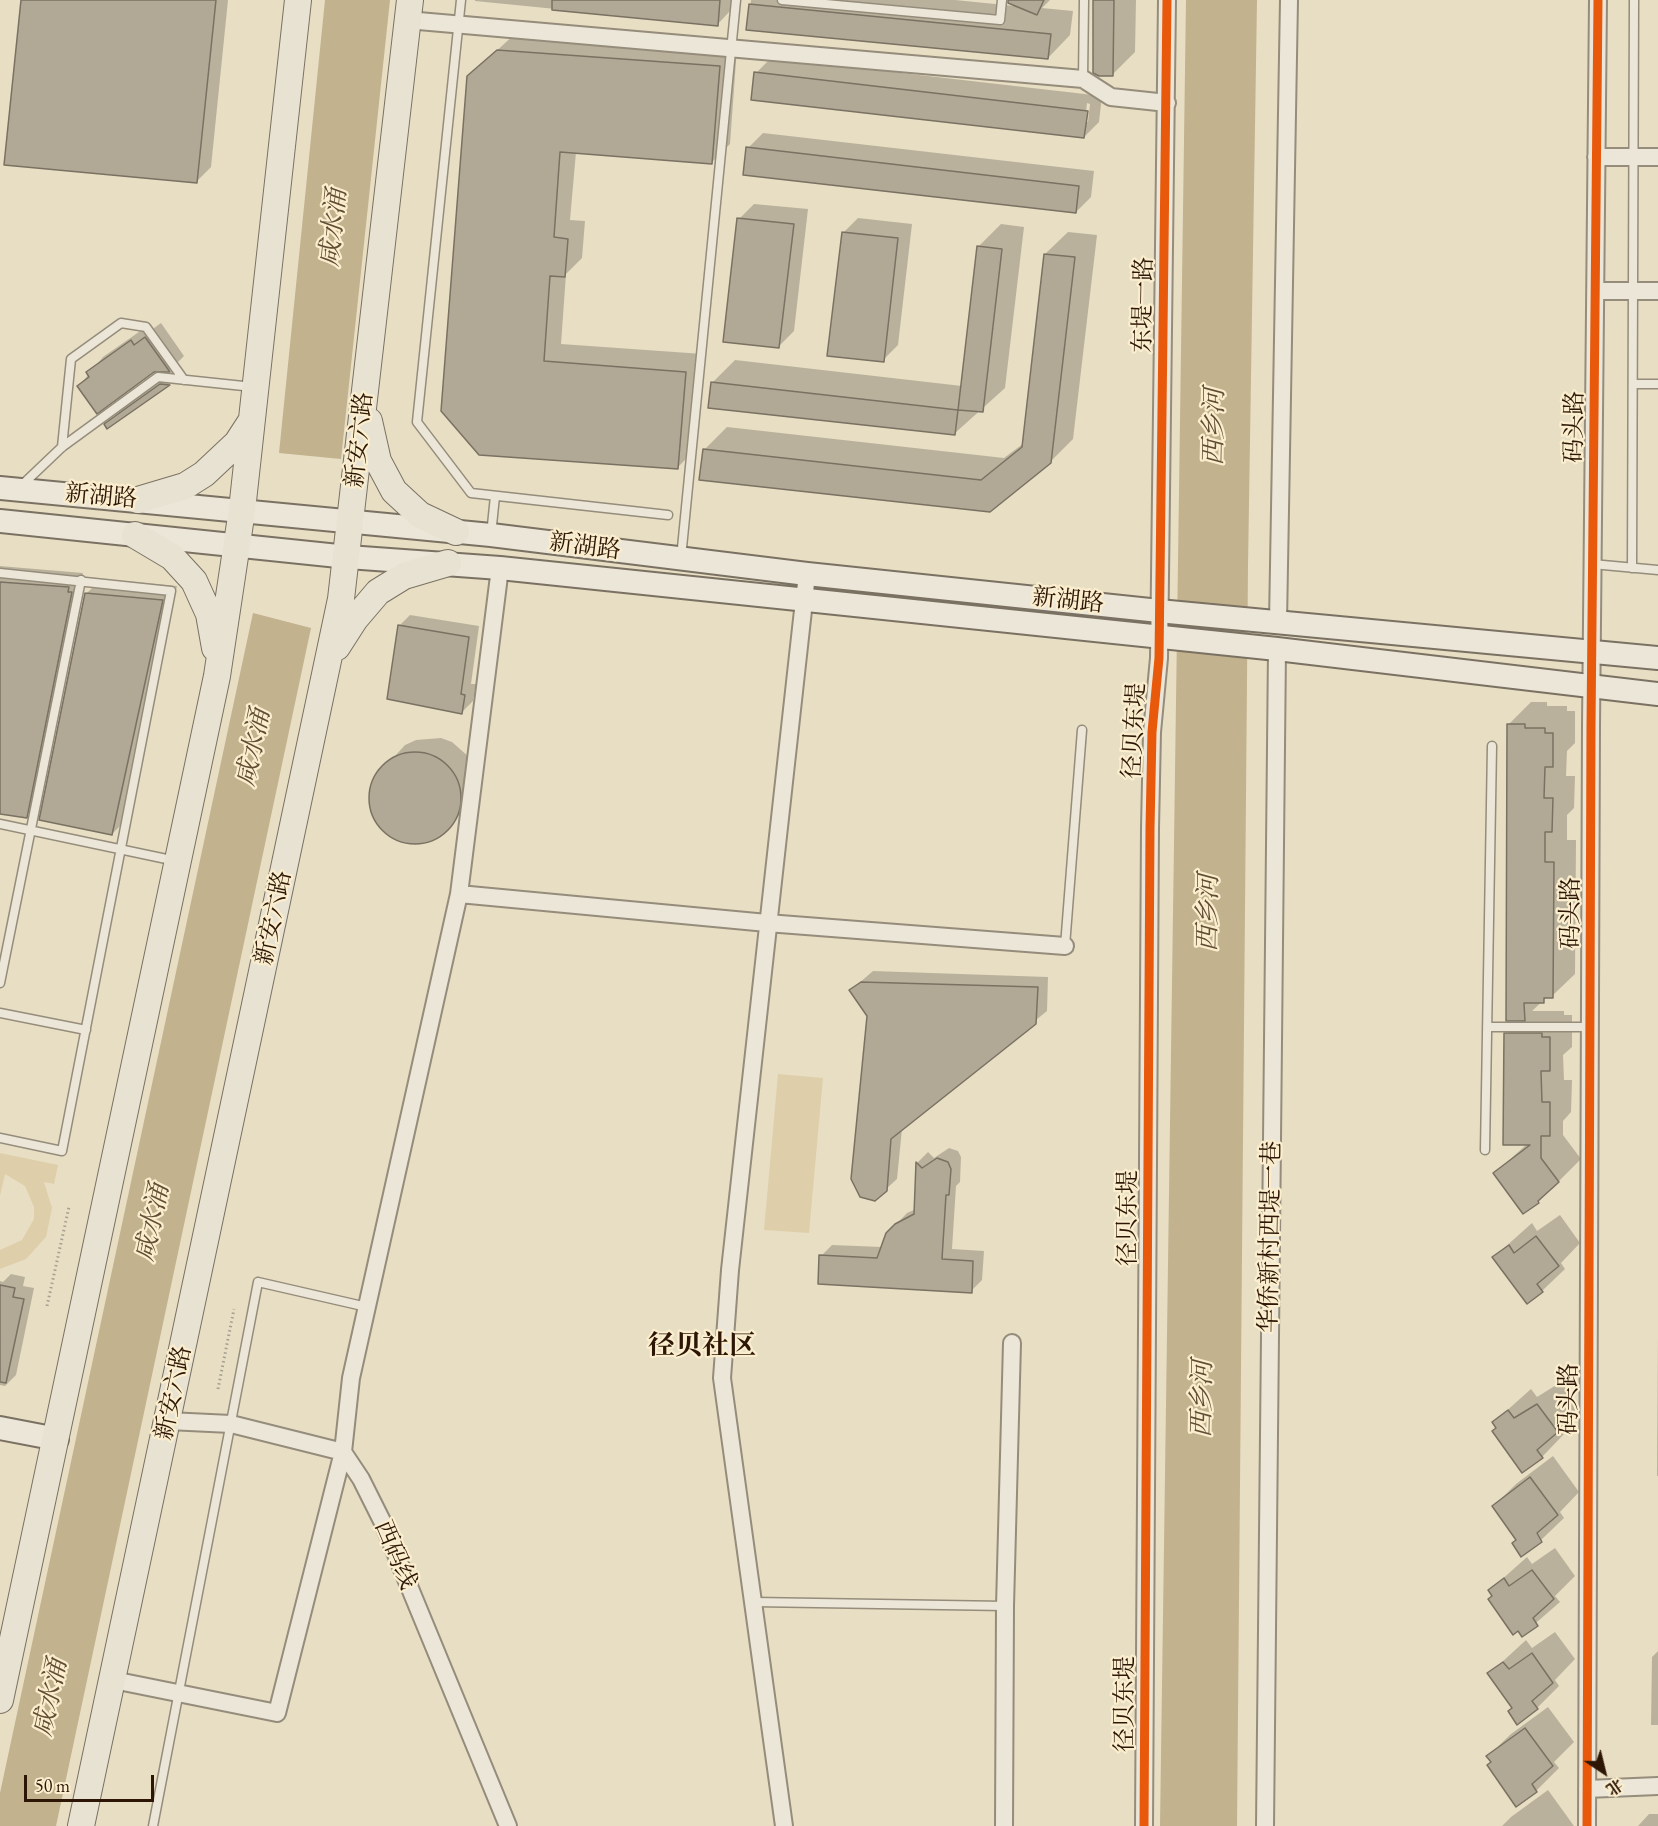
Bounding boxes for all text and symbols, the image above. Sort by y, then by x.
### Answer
water label: 咸水涌 [314,188,354,268]
street label: 东堤一路 [1129,257,1159,353]
water label: 西乡河 [1199,388,1231,466]
street label: 新安六路 [341,391,379,489]
street label: 码头路 [1560,391,1590,463]
street label: 新湖路 [64,480,138,514]
street label: 新湖路 [548,528,622,566]
street label: 新湖路 [1031,583,1105,619]
street label: 径贝东堤 [1118,682,1152,780]
water label: 咸水涌 [231,707,277,789]
street label: 新安六路 [250,868,298,968]
water label: 西乡河 [1193,874,1225,952]
street label: 码头路 [1557,877,1585,949]
street label: 华侨新村西堤一巷 [1255,1141,1287,1333]
street label: 径贝东堤 [1114,1170,1142,1266]
water label: 咸水涌 [130,1182,176,1264]
district label: 径贝社区 [648,1331,756,1363]
street label: 新安六路 [150,1343,198,1443]
water label: 西乡河 [1187,1360,1219,1438]
street label: 码头路 [1555,1363,1583,1435]
street label: 西码线 [368,1516,422,1594]
street label: 径贝东堤 [1111,1656,1139,1752]
water label: 咸水涌 [28,1657,74,1739]
north arrow [1574,1742,1634,1802]
scale bar [27,1763,158,1801]
text: 50 m [35,1774,70,1797]
text: 北 [1602,1774,1627,1800]

